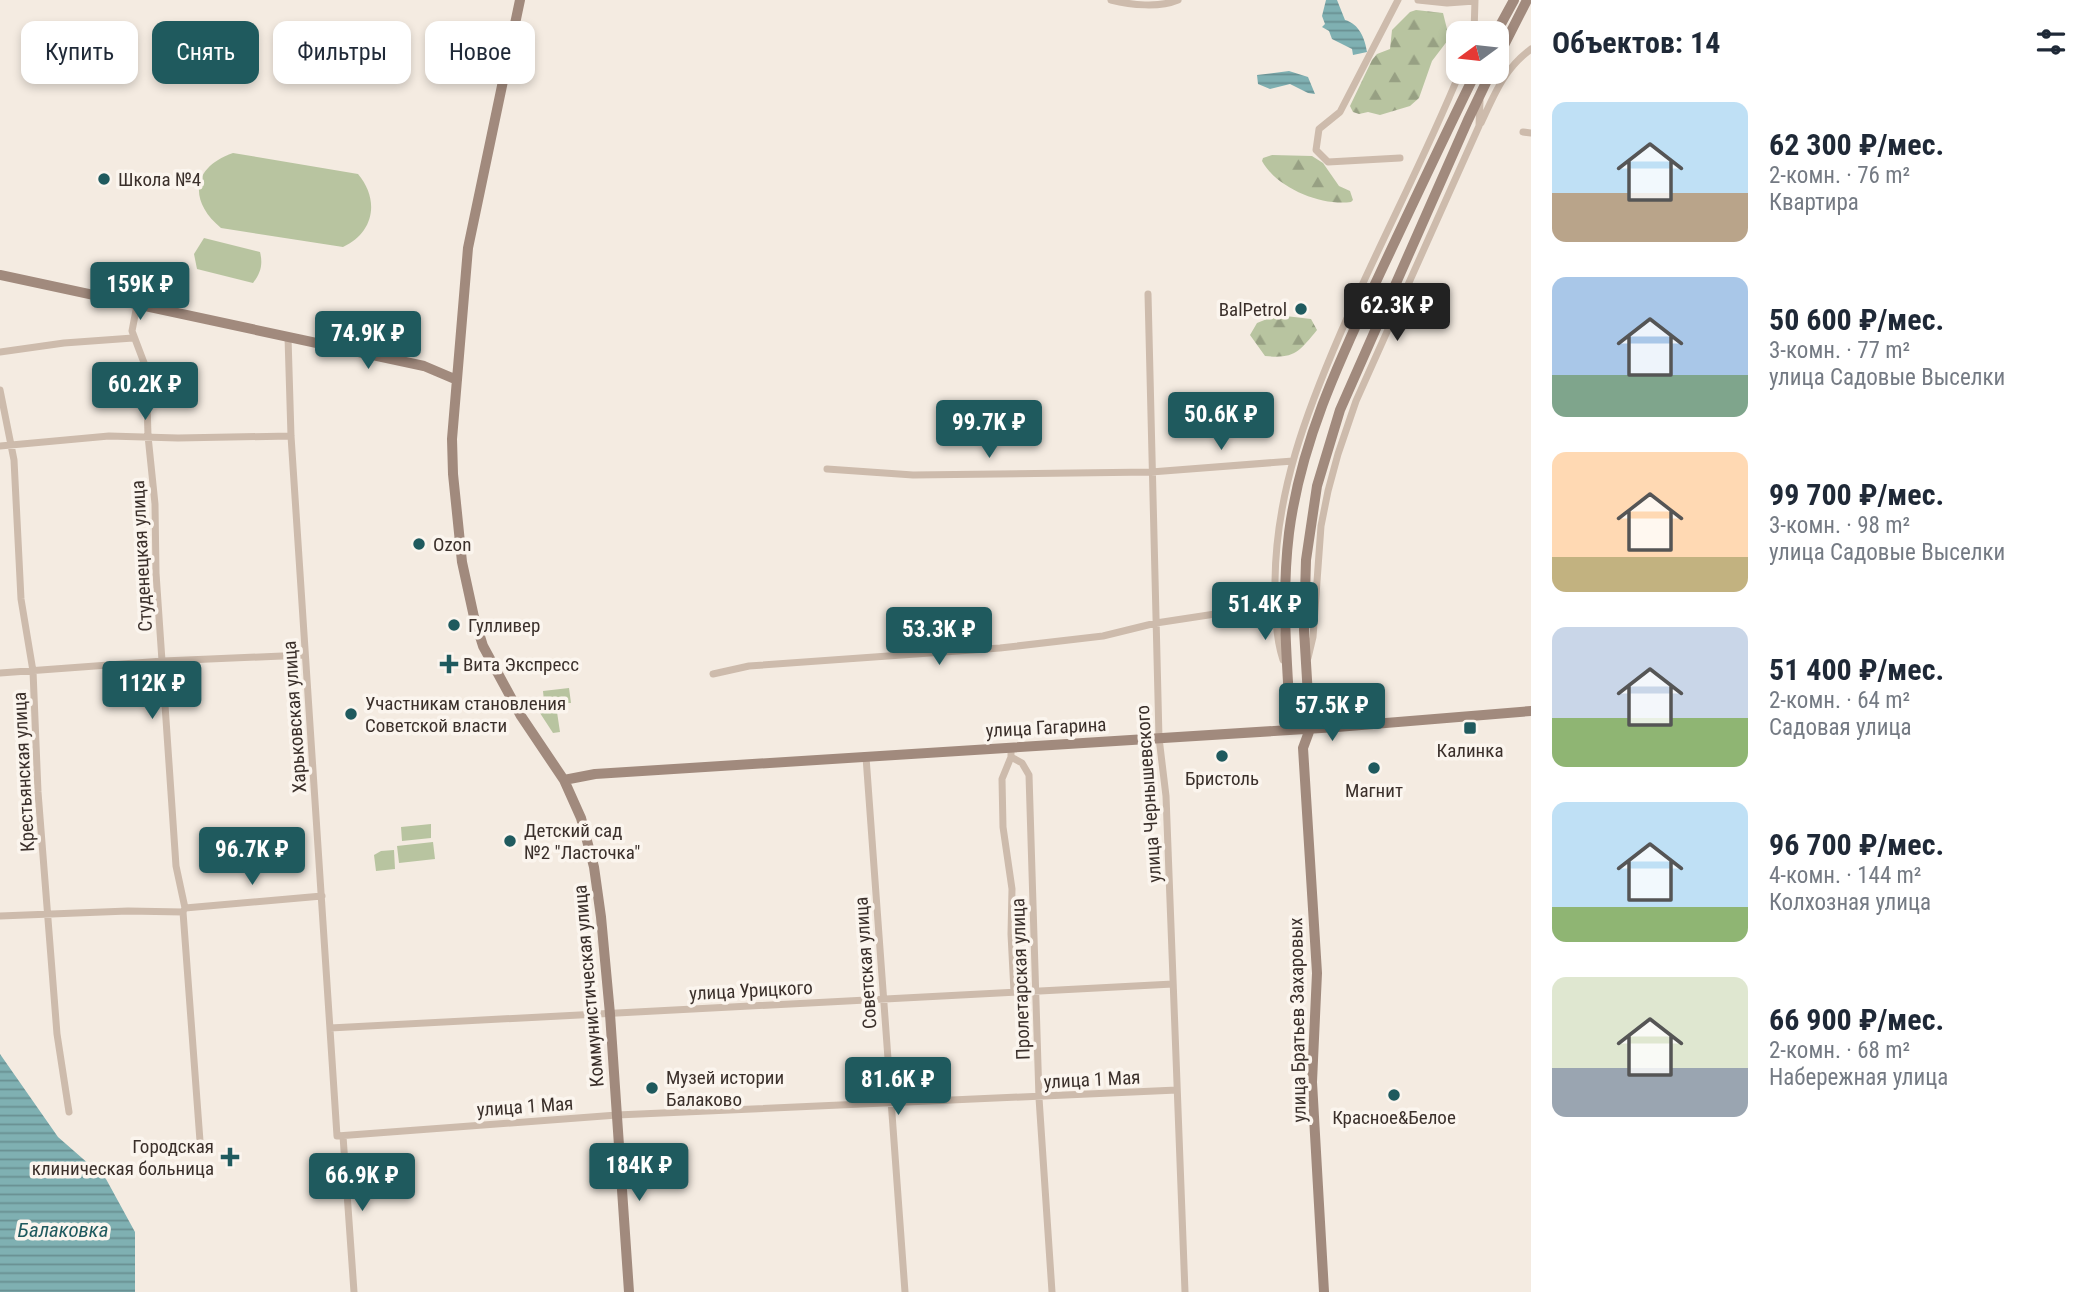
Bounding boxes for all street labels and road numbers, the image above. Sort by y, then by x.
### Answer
street label: Студенецкая улица [126,480,157,632]
street label: Харьковская улица [278,640,311,794]
street label: Крестьянская улица [8,691,39,852]
street label: улица Чернышевского [1131,704,1166,884]
street label: улица Гагарина [985,713,1107,742]
street label: Коммунистическая улица [568,884,609,1088]
street label: Советская улица [849,896,882,1030]
street label: Пролетарская улица [1006,898,1035,1060]
street label: улица Братьев Захаровых [1284,917,1311,1123]
street label: улица Урицкого [689,976,813,1005]
street label: улица 1 Мая [1043,1065,1141,1094]
street label: улица 1 Мая [476,1092,574,1121]

